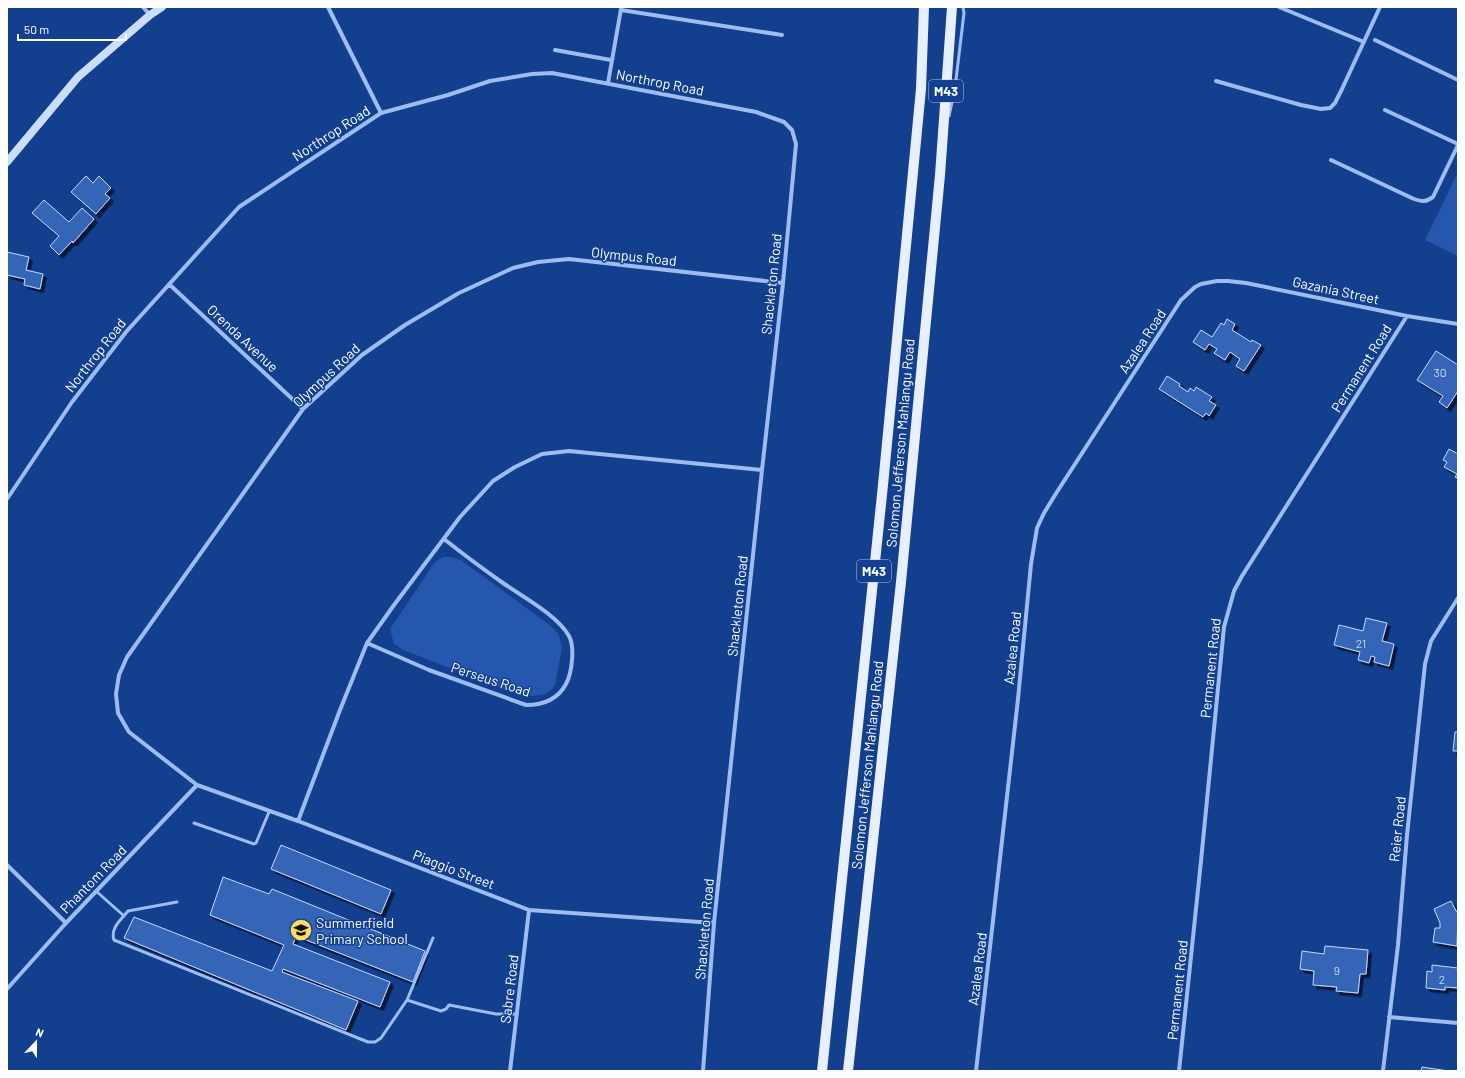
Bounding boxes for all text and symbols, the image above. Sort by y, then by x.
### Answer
scale bar [18,16,126,42]
text: 50 m [24,22,49,36]
street label: Northrop Road [615,65,705,99]
road number: M43 [929,80,963,102]
street label: Northrop Road [289,102,373,164]
street label: Shackleton Road [757,233,785,335]
street label: Olympus Road [591,243,677,269]
street label: Gazania Street [1291,273,1381,307]
street label: Orenda Avenue [204,301,282,375]
street label: Azalea Road [1115,306,1169,376]
street label: Northrop Road [61,315,129,395]
street label: Permanent Road [1327,321,1395,415]
street label: Solomon Jefferson Mahlangu Road [882,338,918,548]
street label: Olympus Road [289,340,363,410]
house number: 30 [1434,365,1446,379]
street label: Shackleton Road [723,555,751,657]
road number: M43 [857,560,891,582]
street label: Azalea Road [1000,611,1024,685]
street label: Permanent Road [1196,617,1224,719]
house number: 21 [1356,636,1366,650]
street label: Perseus Road [449,658,533,700]
street label: Solomon Jefferson Mahlangu Road [848,660,886,870]
street label: Reier Road [1385,795,1409,863]
street label: Phantom Road [56,841,130,917]
street label: Piaggio Street [411,846,497,892]
street label: Shackleton Road [691,878,717,980]
place label: Summerfield Primary School [316,914,408,947]
school or university icon: Summerfield Primary School [288,917,314,943]
street label: Azalea Road [964,932,990,1006]
street label: Permanent Road [1163,939,1191,1041]
street label: Sabre Road [496,954,522,1024]
house number: 9 [1334,963,1340,977]
house number: 2 [1439,972,1445,986]
north arrow [16,1022,56,1062]
text: N [34,1025,46,1040]

